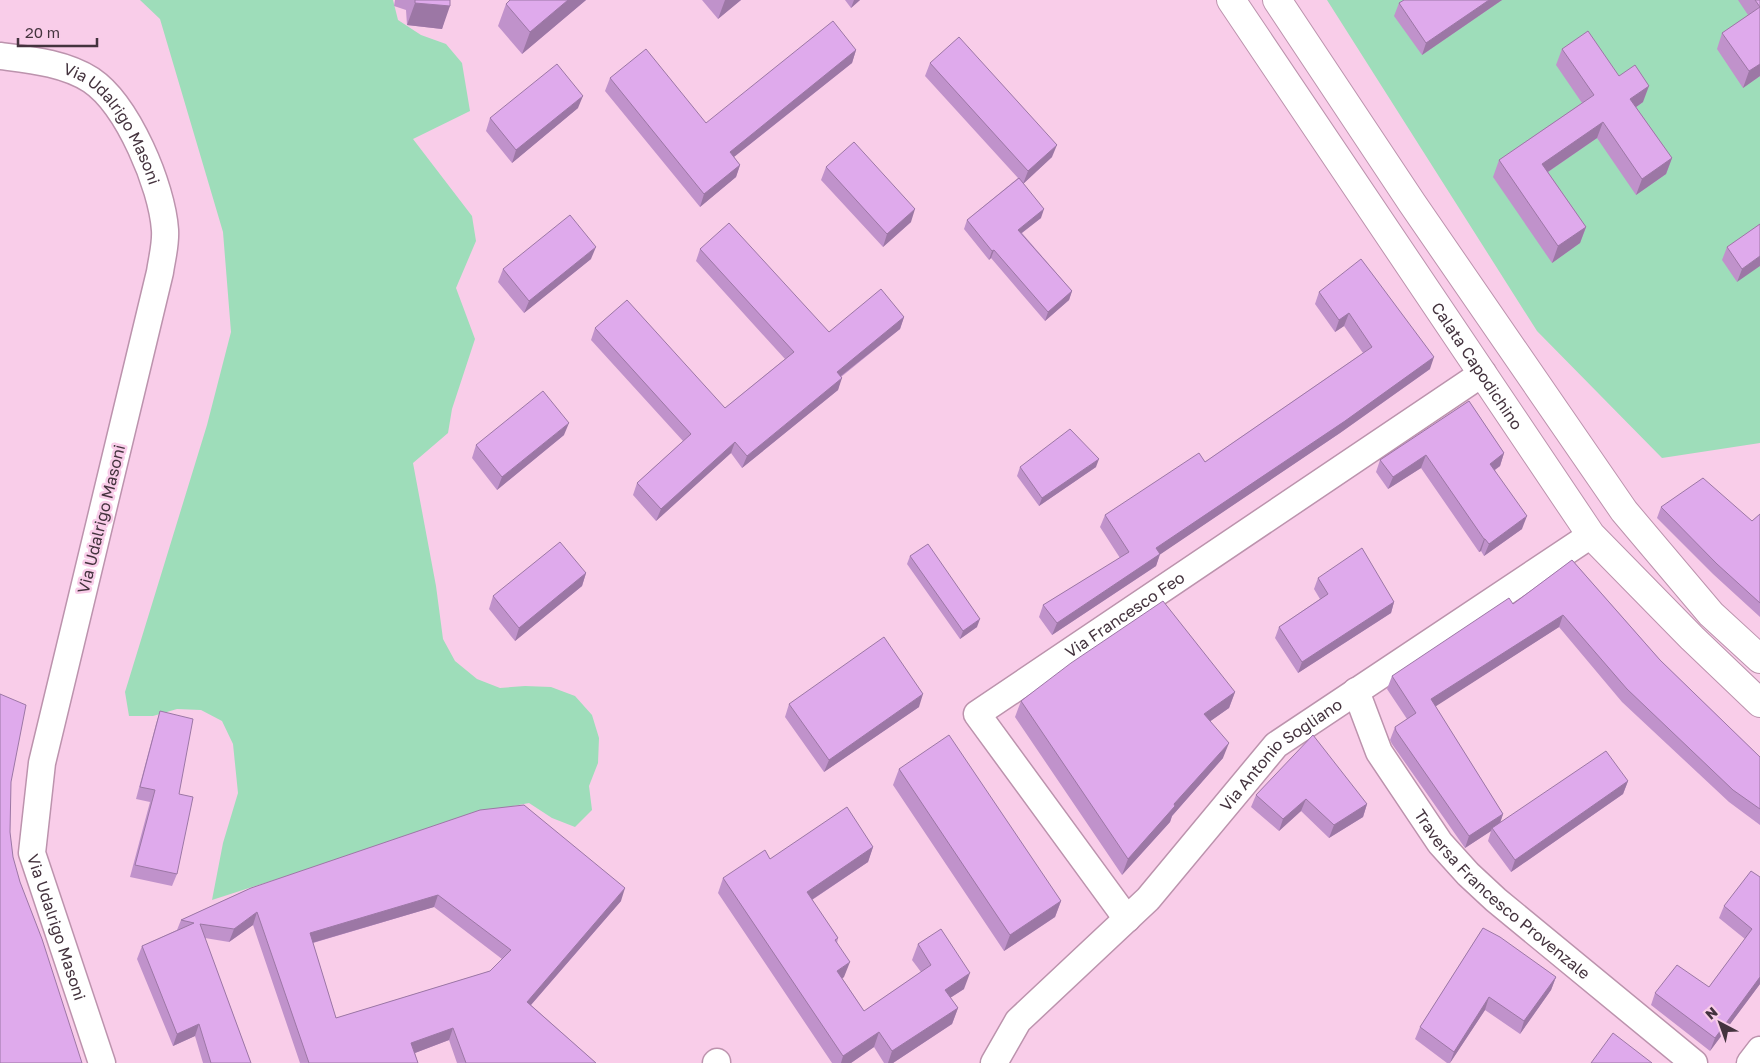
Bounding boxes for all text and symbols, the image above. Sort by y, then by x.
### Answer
scale bar [18,15,96,47]
text: 20 m [25,23,60,41]
street label: Via Udalrigo Masoni [61,58,164,187]
street label: Calata Capodichino [1427,298,1527,433]
street label: Via Udalrigo Masoni [73,442,129,596]
street label: Via Francesco Feo [1061,567,1188,662]
street label: Via Antonio Sogliano [1215,694,1346,815]
street label: Traversa Francesco Provenzale [1410,805,1594,983]
street label: Via Udalrigo Masoni [23,851,90,1003]
north arrow [1695,998,1745,1048]
text: N [1702,1003,1721,1023]

